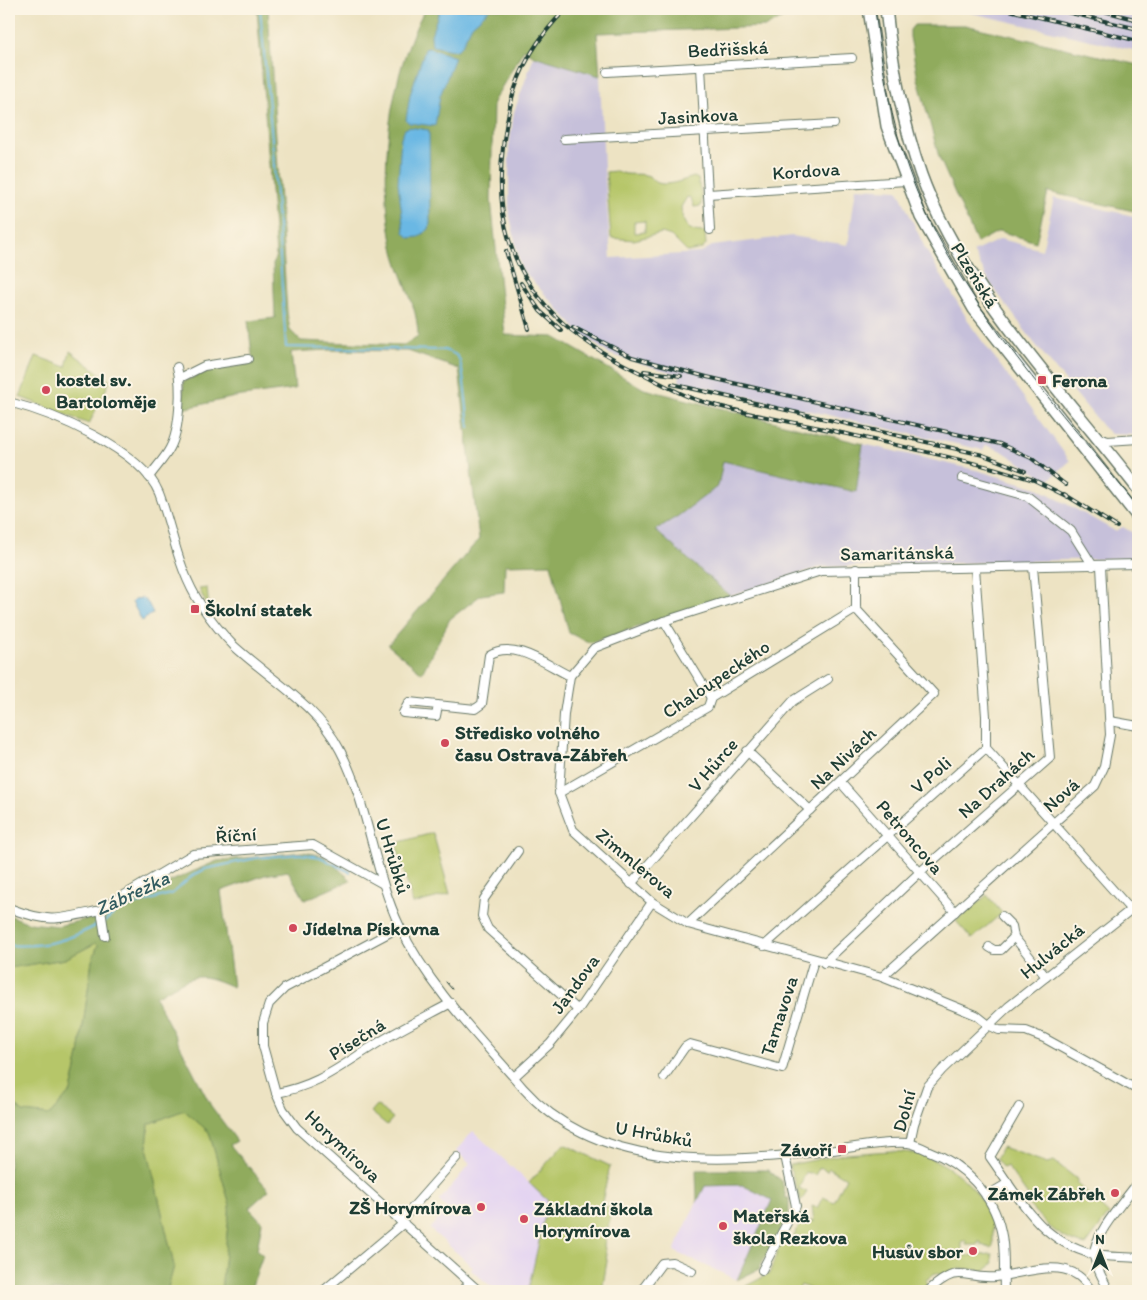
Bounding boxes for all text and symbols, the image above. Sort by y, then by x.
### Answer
street label: Bedřišská [687,35,769,63]
street label: Jasinkova [657,102,739,130]
street label: Kordova [771,157,841,185]
street label: Plzeňská [946,238,1004,312]
place label: kostel sv. Bartoloměje [56,368,156,413]
place label: Ferona [1052,369,1108,392]
marker: Ferona [1036,374,1048,386]
marker: kostel sv. Bartoloměje [40,384,52,396]
street label: Samaritánská [840,541,954,565]
place label: Školní statek [205,598,312,621]
marker: Školní statek [189,603,201,615]
street label: Chaloupeckého [658,635,774,723]
place label: Středisko volného času Ostrava-Zábřeh [455,721,628,766]
street label: Na Nivách [805,722,881,794]
street label: V Hůrce [683,733,743,797]
marker: Středisko volného času Ostrava-Zábřeh [439,737,451,749]
street label: Na Drahách [953,742,1039,823]
street label: V Poli [906,751,956,799]
street label: Nová [1038,773,1084,817]
street label: Petroncova [871,795,949,879]
street label: U Hrůbků [371,815,416,897]
street label: Říční [215,822,257,848]
street label: Zimmlerova [591,823,681,903]
water label: Zábřežka [91,865,174,921]
place label: Jídelna Pískovna [302,917,440,940]
street label: Hulvácká [1015,918,1089,984]
marker: Jídelna Pískovna [287,922,299,934]
street label: Jandova [546,950,604,1018]
street label: Tarnavova [755,973,803,1059]
street label: Písečná [325,1013,390,1065]
street label: Dolní [887,1087,921,1135]
street label: Horymírova [300,1105,386,1187]
street label: U Hrůbků [613,1116,695,1152]
place label: Závoří [781,1138,832,1161]
marker: Závoří [836,1143,848,1155]
place label: Zámek Zábřeh [988,1182,1106,1205]
marker: Zámek Zábřeh [1109,1187,1121,1199]
place label: ZŠ Horymírova [349,1196,471,1219]
place label: Základní škola Horymírova [534,1197,653,1242]
marker: ZŠ Horymírova [475,1201,487,1213]
place label: Mateřská škola Rezkova [733,1204,847,1249]
marker: Základní škola Horymírova [518,1213,530,1225]
marker: Mateřská škola Rezkova [717,1220,729,1232]
north arrow [1074,1228,1124,1278]
text: N [1095,1231,1105,1248]
place label: Husův sbor [872,1240,964,1263]
marker: Husův sbor [967,1245,979,1257]

